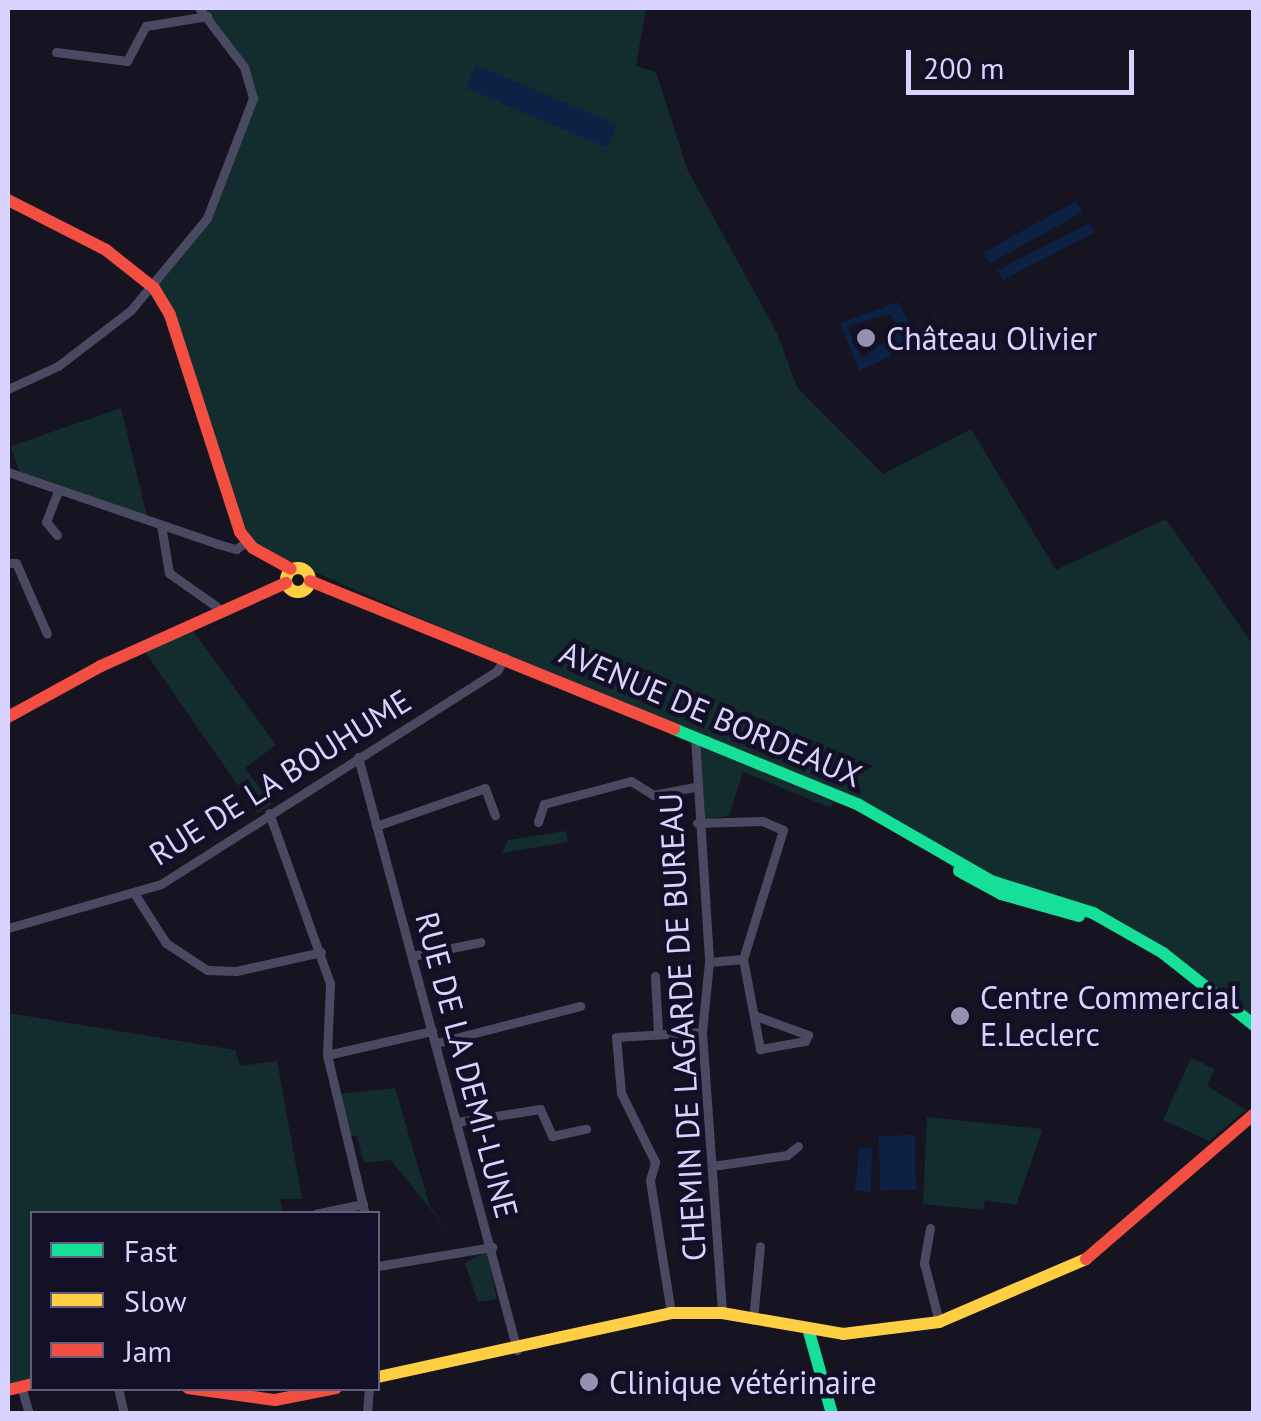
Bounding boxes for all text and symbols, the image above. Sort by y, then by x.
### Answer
scale bar [911,30,1138,92]
text: 200 m [923,48,1004,87]
place label: Château Olivier [886,319,1097,357]
marker: Château Olivier [855,327,877,349]
street label: AVENUE DE BORDEAUX [554,633,868,795]
street label: RUE DE LA BOUHUME [142,681,418,873]
street label: CHEMIN DE LAGARDE DE BUREAU [651,792,713,1262]
street label: RUE DE LA DEMI-LUNE [407,907,527,1223]
place label: Centre Commercial E.Leclerc [980,979,1239,1054]
marker: Centre Commercial E.Leclerc [949,1005,971,1027]
legend [30,1211,380,1391]
text: Fast [124,1231,177,1270]
text: Slow [124,1281,187,1320]
text: Jam [124,1331,172,1370]
place label: Clinique vétérinaire [609,1363,877,1401]
marker: Clinique vétérinaire [578,1371,600,1393]

